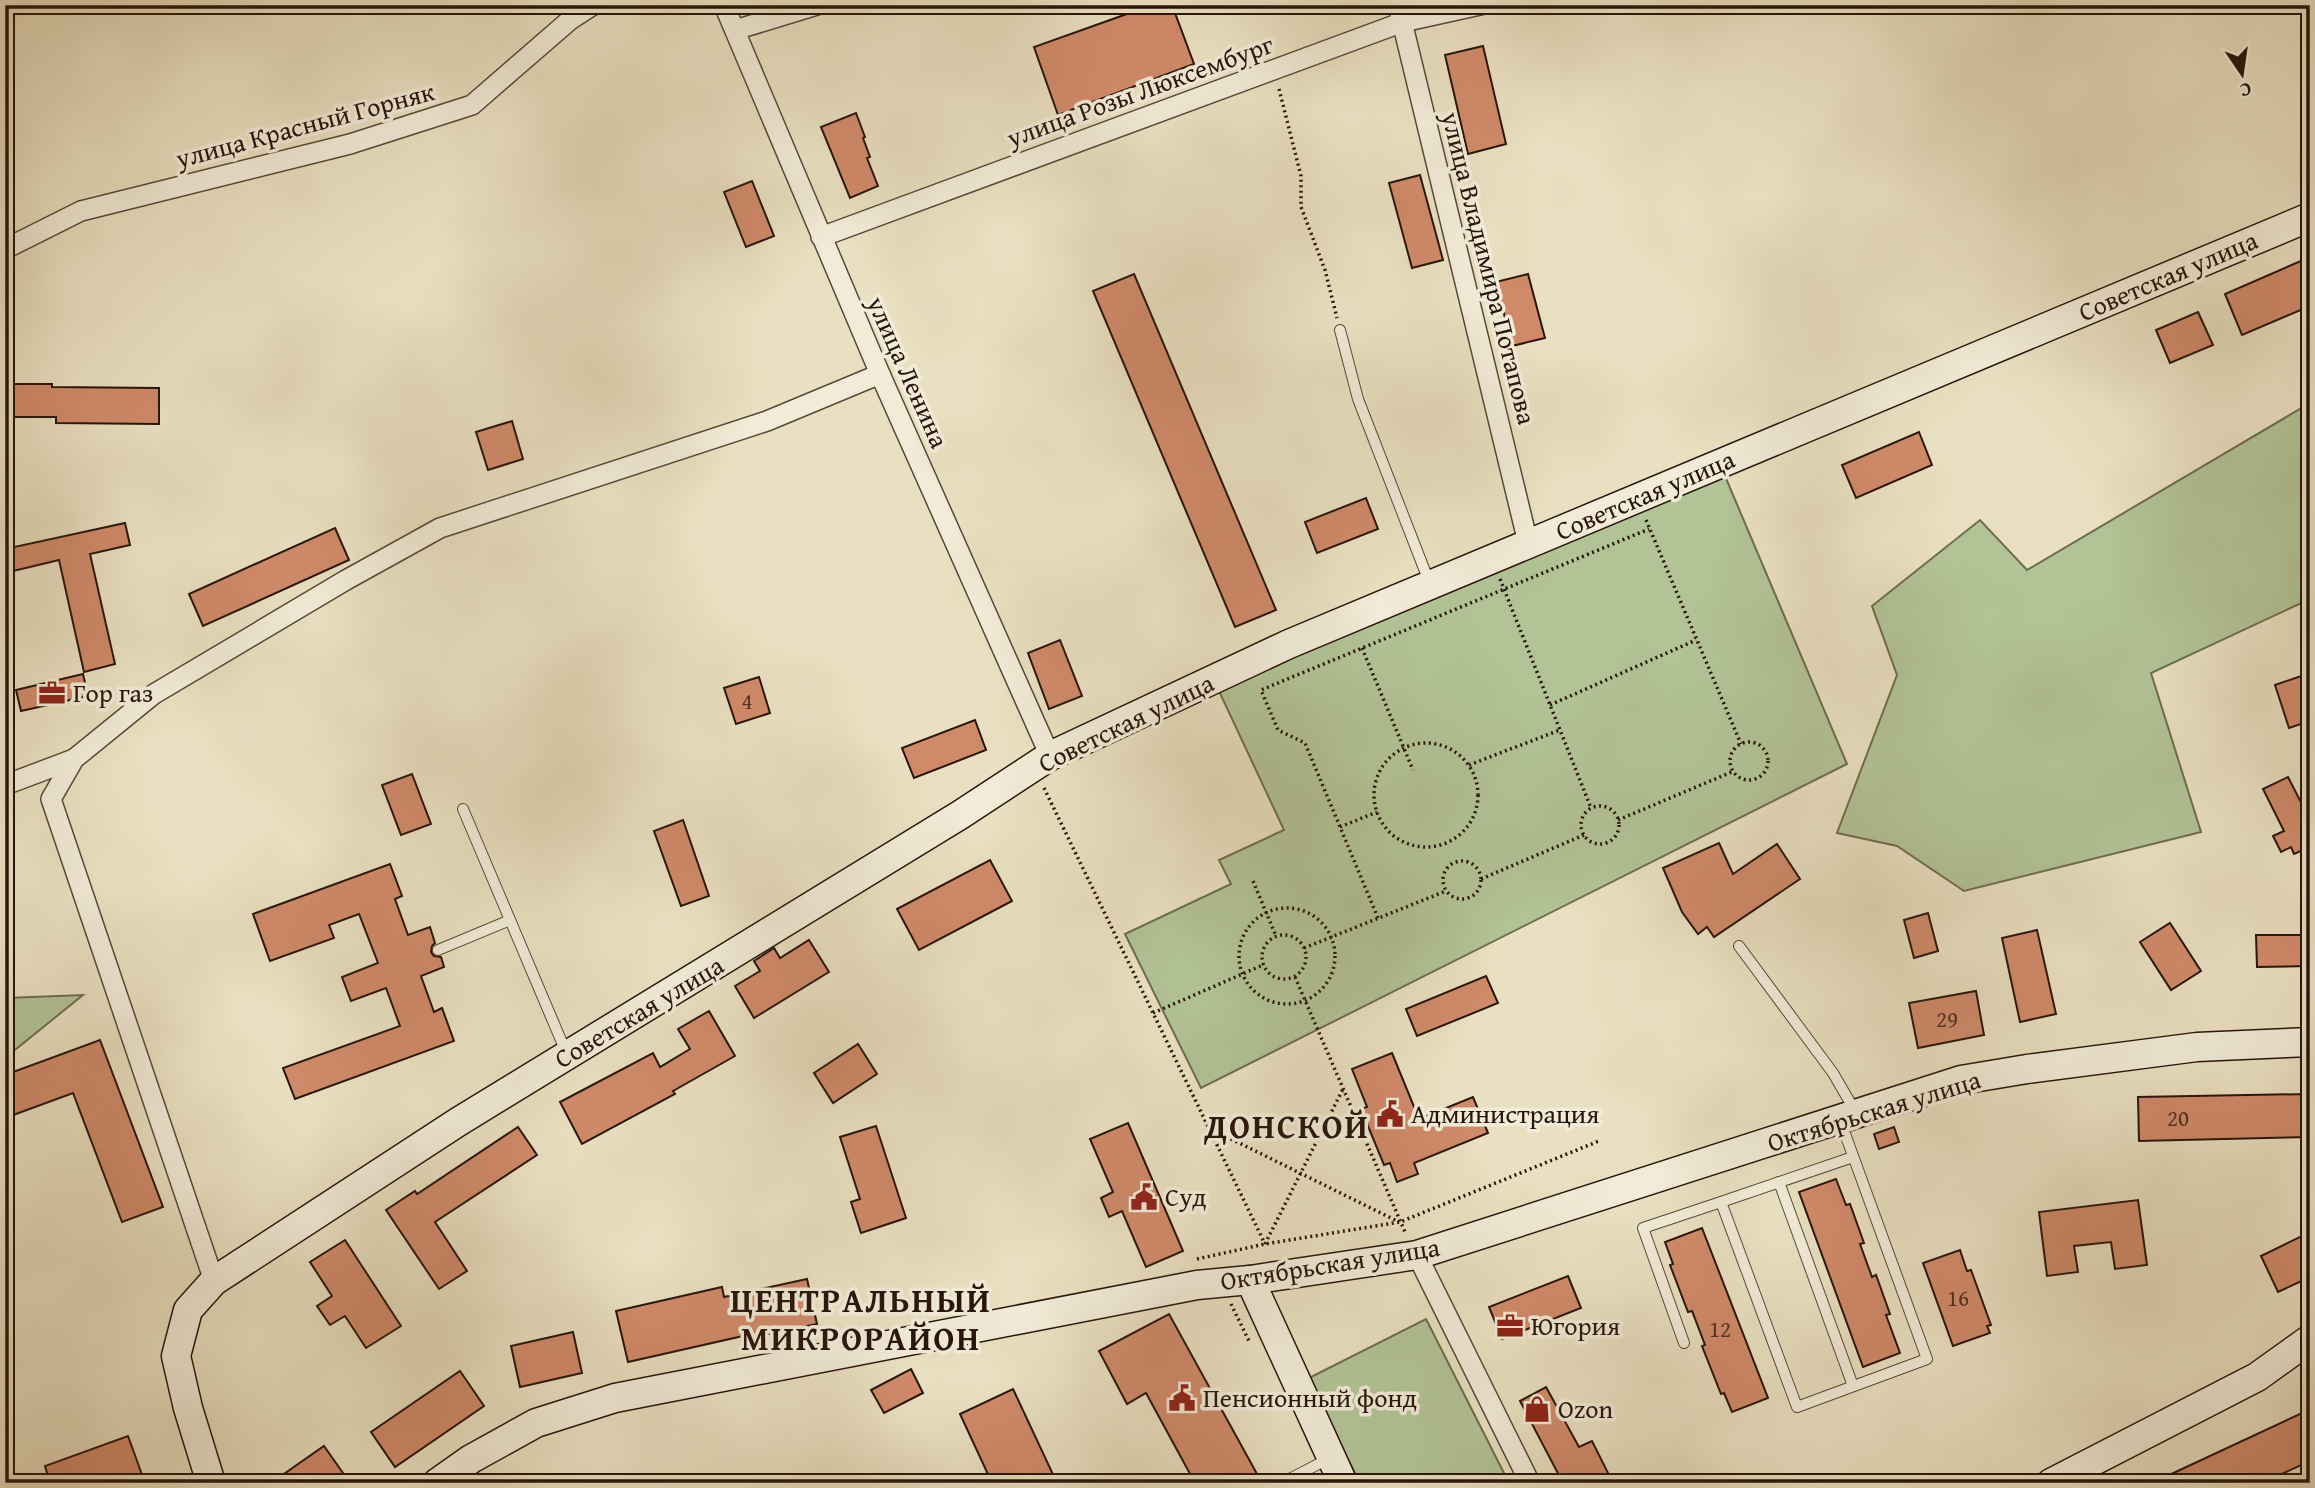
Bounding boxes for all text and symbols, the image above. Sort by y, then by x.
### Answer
street label: улица Розы Люксембург [1000,24,1279,157]
north arrow [2206,38,2276,108]
street label: улица Красный Горняк [170,71,439,178]
text: С [2237,76,2254,105]
street label: улица Владимира Потапова [1431,106,1547,429]
street label: Советская улица [2072,220,2264,331]
street label: улица Ленина [857,289,960,455]
street label: Советская улица [1549,439,1741,550]
street label: Советская улица [1031,663,1221,782]
place label: Гор газ [73,673,153,712]
office icon: Гор газ [37,678,67,708]
house number: 4 [741,684,753,717]
street label: Советская улица [547,945,731,1078]
house number: 29 [1936,1002,1958,1035]
street label: Октябрьская улица [1762,1059,1986,1162]
place label: Администрация [1411,1094,1599,1133]
public building icon: Администрация [1375,1099,1405,1129]
house number: 20 [2167,1101,2189,1134]
district label: ДОНСКОЙ [1203,1102,1370,1150]
place label: Суд [1165,1177,1207,1216]
public building icon: Суд [1129,1182,1159,1212]
street label: Октябрьская улица [1218,1227,1443,1300]
district label: ЦЕНТРАЛЬНЫЙ МИКРОРАЙОН [730,1276,992,1362]
house number: 16 [1947,1281,1969,1314]
place label: Югория [1531,1306,1620,1345]
office icon: Югория [1495,1311,1525,1341]
house number: 12 [1709,1312,1731,1345]
place label: Пенсионный фонд [1203,1378,1417,1417]
public building icon: Пенсионный фонд [1167,1383,1197,1413]
place label: Ozon [1558,1389,1613,1428]
shop icon: Ozon [1522,1394,1552,1424]

